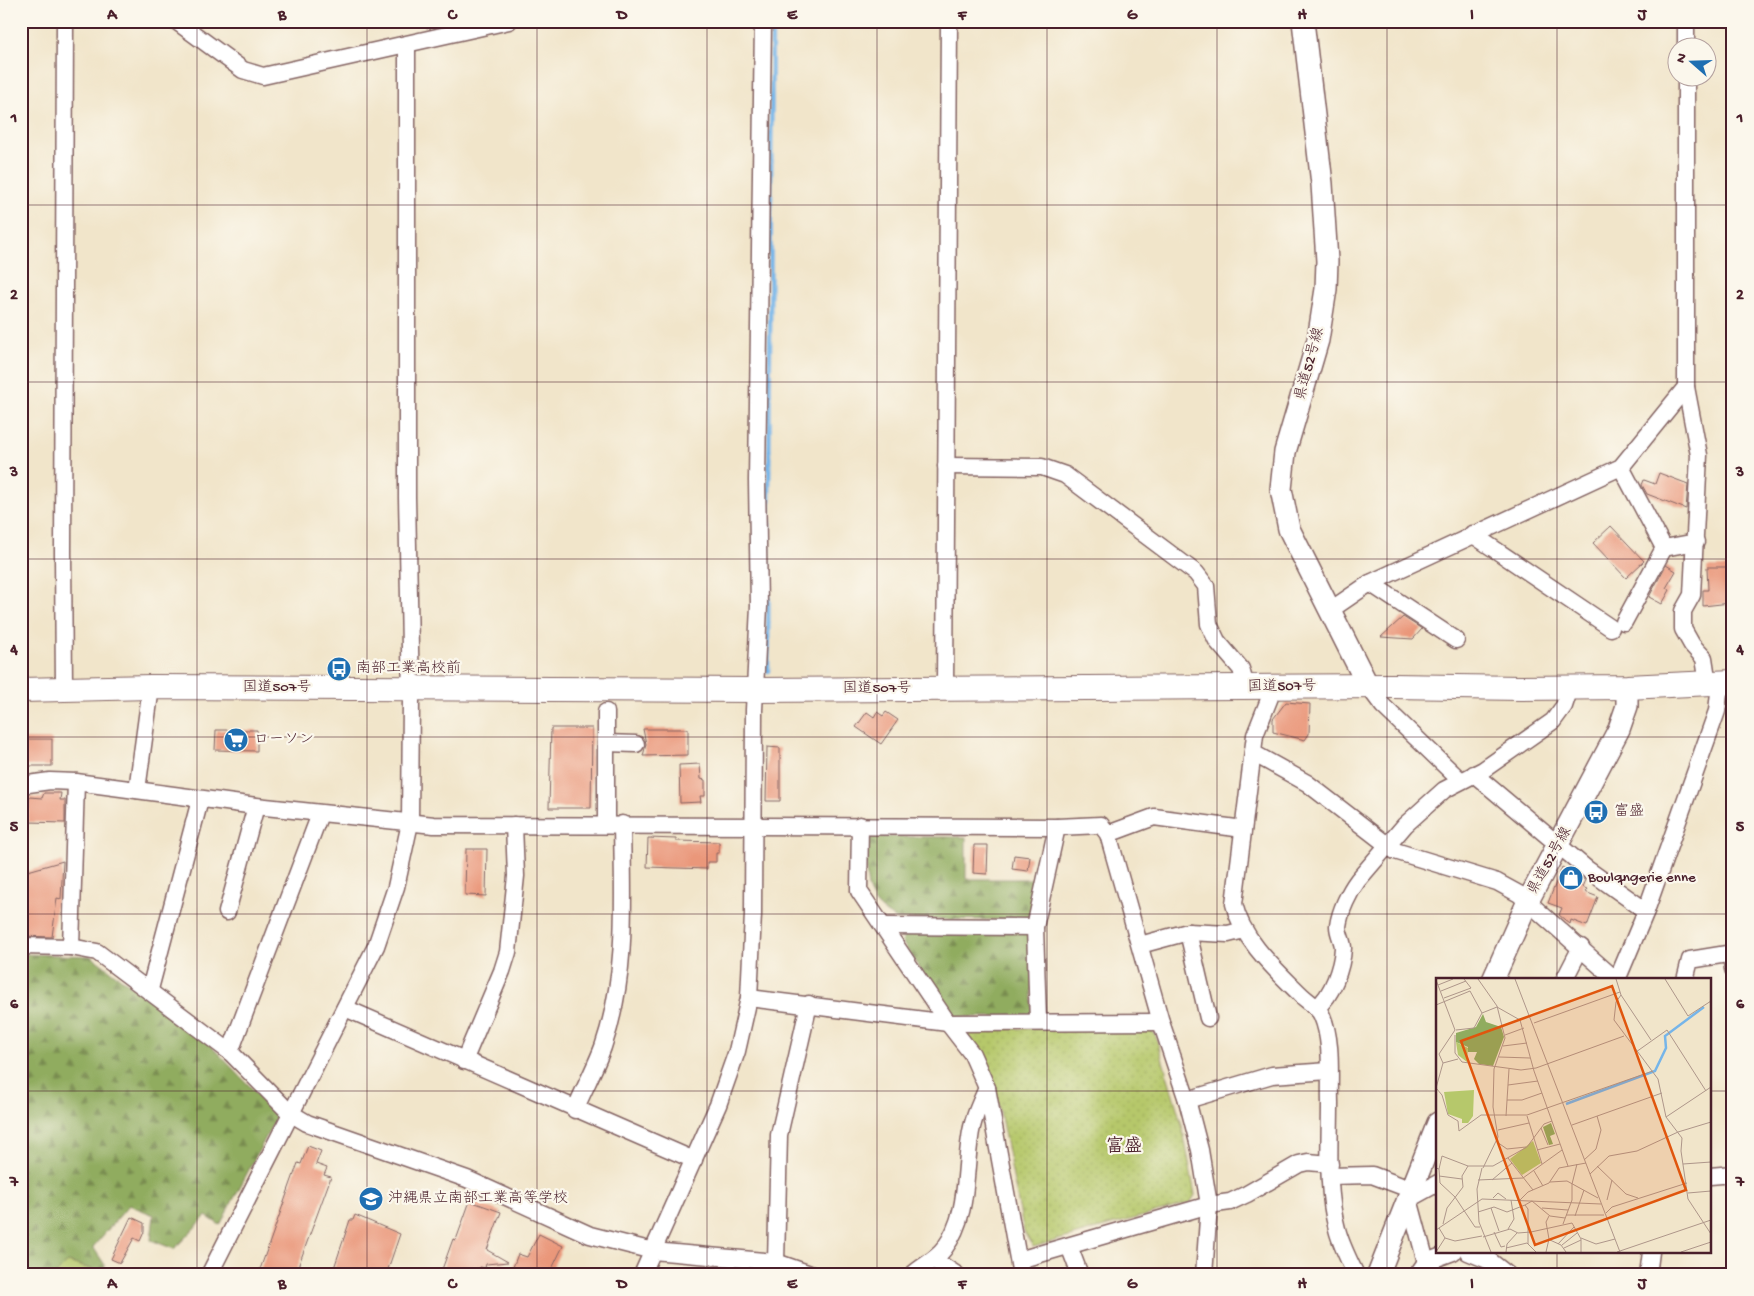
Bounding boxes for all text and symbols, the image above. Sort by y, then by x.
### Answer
text: A [106,7,118,26]
text: B [277,7,287,26]
text: C [447,7,458,26]
text: D [615,7,628,26]
text: E [787,7,798,26]
text: F [957,7,968,26]
text: G [1127,7,1138,26]
text: H [1297,7,1307,26]
text: I [1470,7,1474,26]
text: J [1637,7,1648,26]
north arrow [1666,38,1716,88]
text: N [1673,51,1692,66]
text: 1 [10,110,17,129]
text: 1 [1736,110,1743,129]
text: 2 [10,287,18,306]
text: 2 [1736,287,1744,306]
street label: 県道52号線 [1291,325,1328,403]
text: 3 [9,464,18,483]
text: 3 [1735,464,1744,483]
text: 4 [9,642,18,661]
text: 4 [1735,642,1744,661]
bus stop icon: 南部工業高校前 [326,656,352,682]
place label: 南部工業高校前 [356,659,461,678]
street label: 国道507号 [1247,677,1317,697]
street label: 国道507号 [242,679,312,697]
street label: 国道507号 [842,680,912,698]
supermarket icon: ローソン [223,727,249,753]
place label: ローソン [254,731,314,749]
bus stop icon: 富盛 [1583,799,1609,825]
place label: 富盛 [1614,802,1644,821]
text: 5 [10,819,19,838]
text: 5 [1736,819,1745,838]
street label: 県道52号線 [1523,823,1576,898]
shop icon: Boulqngerie enne [1558,865,1584,891]
place label: Boulqngerie enne [1587,869,1696,887]
inset map [1436,978,1712,1254]
text: 6 [10,996,19,1015]
text: 6 [1736,996,1745,1015]
district label: 富盛 [1106,1136,1142,1158]
text: 7 [9,1174,19,1193]
text: 7 [1735,1174,1745,1193]
school or university icon: 沖縄県立南部工業高等学校 [358,1186,384,1212]
place label: 沖縄県立南部工業高等学校 [388,1189,568,1208]
text: A [106,1276,118,1295]
text: B [277,1276,287,1295]
text: C [447,1276,458,1295]
text: D [615,1276,628,1295]
text: E [787,1276,798,1295]
text: F [957,1276,968,1295]
text: G [1127,1276,1138,1295]
text: H [1297,1276,1307,1295]
text: I [1470,1276,1474,1295]
text: J [1637,1276,1648,1295]

